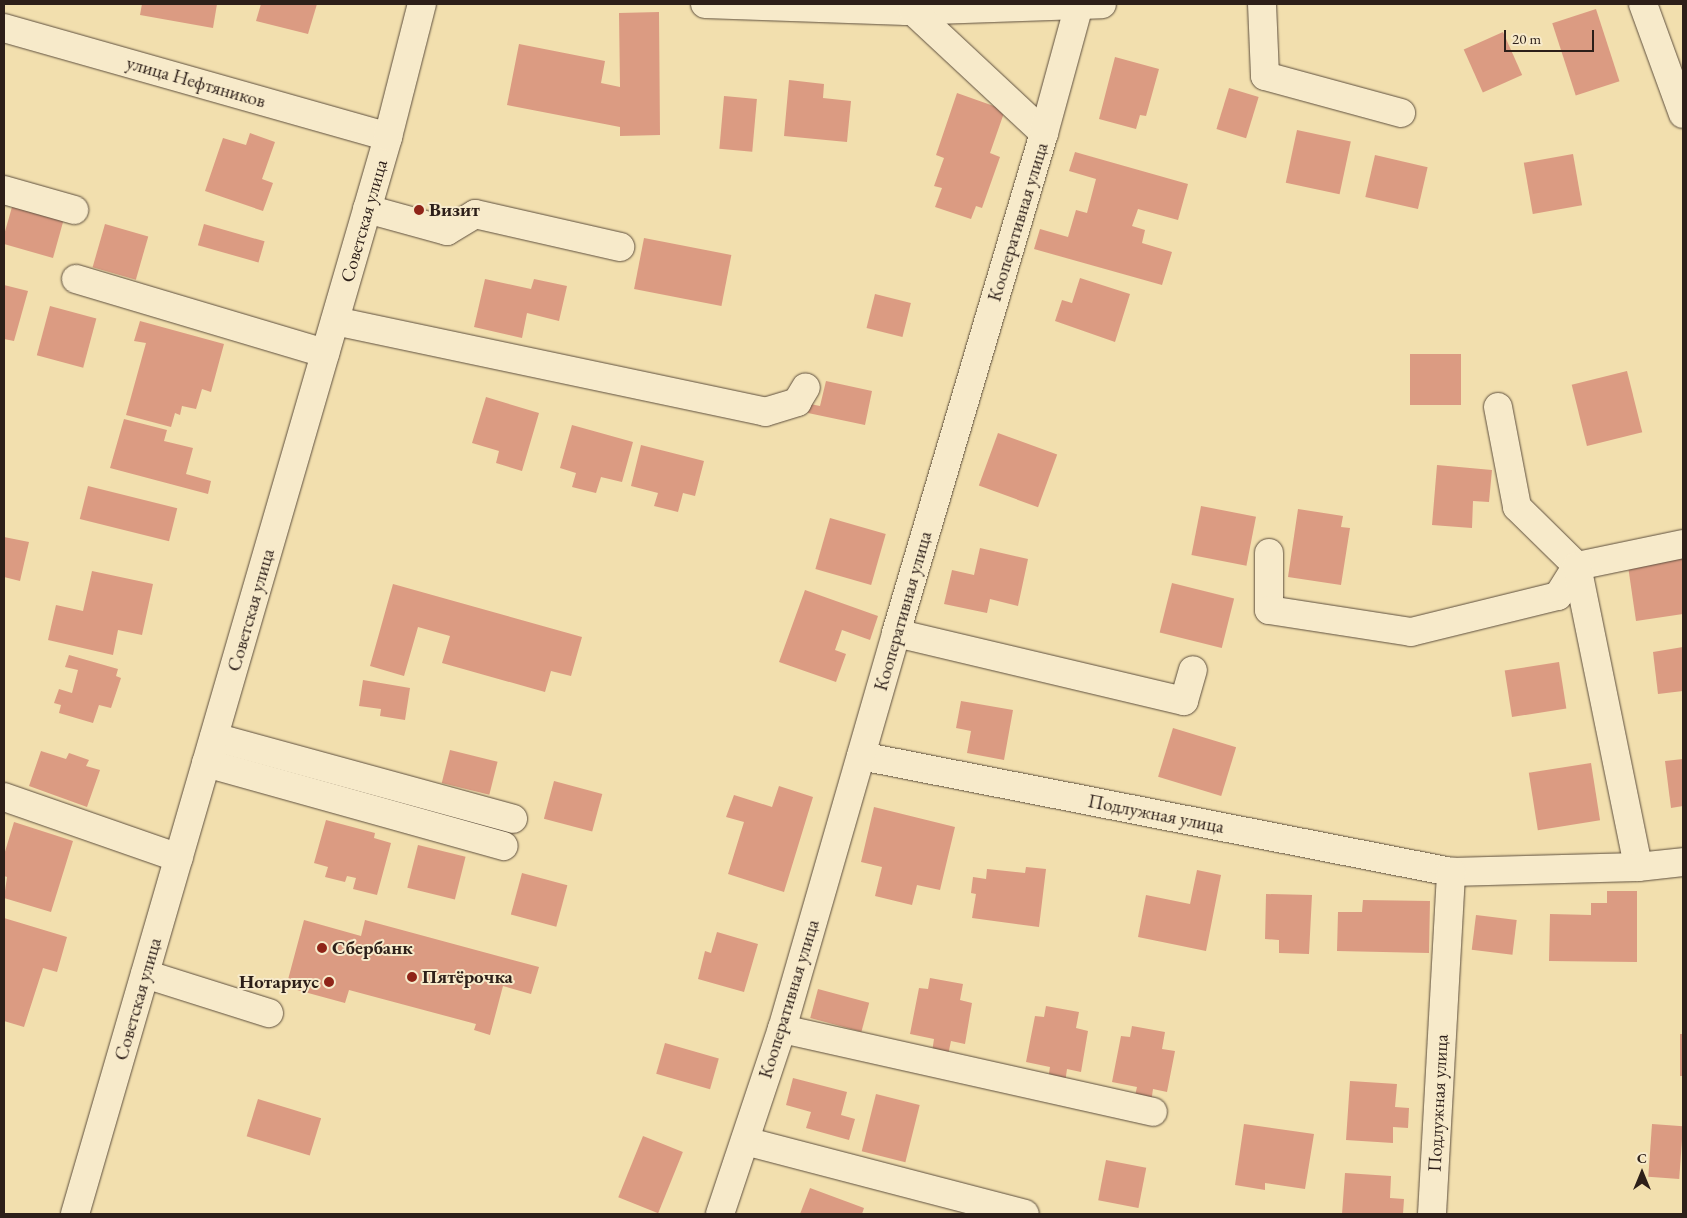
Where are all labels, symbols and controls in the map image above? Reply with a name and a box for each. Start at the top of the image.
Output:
scale bar [1507,20,1597,52]
text: 20 m [1512,29,1541,48]
street label: улица Нефтяников [124,51,268,113]
street label: Кооперативная улица [983,140,1053,304]
street label: Советская улица [336,157,392,285]
place label: Визит [429,199,480,221]
marker: Визит [413,204,425,216]
street label: Кооперативная улица [869,529,937,693]
street label: Советская улица [223,546,279,674]
street label: Подлужная улица [1086,790,1226,838]
street label: Кооперативная улица [754,917,824,1081]
street label: Советская улица [110,935,166,1063]
place label: Сбербанк [332,937,413,959]
marker: Сбербанк [316,942,328,954]
place label: Пятёрочка [422,966,513,988]
place label: Нотариус [239,971,319,993]
marker: Пятёрочка [406,971,418,983]
marker: Нотариус [323,976,335,988]
street label: Подлужная улица [1423,1033,1453,1173]
north arrow [1617,1148,1667,1198]
text: С [1637,1149,1647,1167]

